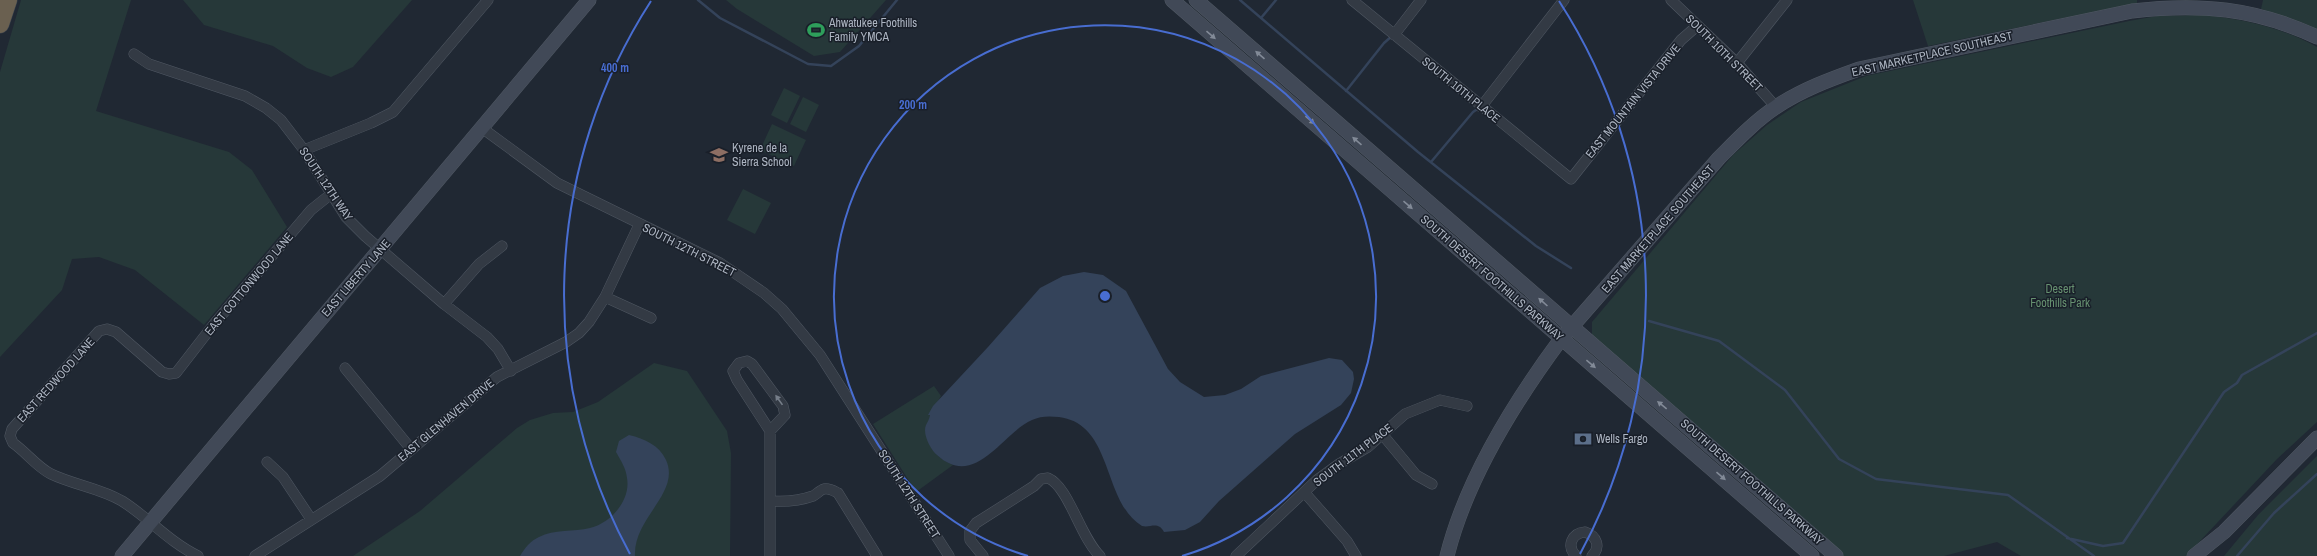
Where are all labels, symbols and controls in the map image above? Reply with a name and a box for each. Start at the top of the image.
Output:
street label: SOUTH 10TH STREET [1682,11,1766,95]
place label: Ahwatukee Foothills Family YMCA [828,15,917,45]
sports icon: Ahwatukee Foothills Family YMCA [806,20,826,40]
street label: EAST MARKETPLACE SOUTHEAST [1850,28,2014,80]
one-way arrow [1206,30,1217,39]
street label: EAST MOUNTAIN VISTA DRIVE [1582,40,1684,162]
one-way arrow [1254,51,1265,60]
street label: SOUTH 10TH PLACE [1419,53,1503,127]
text: 400 m [601,60,629,76]
text: 200 m [899,97,927,113]
one-way arrow [1305,115,1315,124]
one-way arrow [1352,136,1363,145]
place label: Kyrene de la Sierra School [732,140,792,170]
street label: SOUTH 12TH WAY [296,144,357,224]
school or university icon: Kyrene de la Sierra School [709,145,729,165]
street label: EAST MARKETPLACE SOUTHEAST [1598,162,1718,296]
one-way arrow [1403,200,1414,209]
street label: SOUTH DESERT FOOTHILLS PARKWAY [1417,211,1567,345]
street label: SOUTH 12TH STREET [640,220,738,280]
street label: EAST COTTONWOOD LANE [201,229,297,339]
street label: EAST LIBERTY LANE [318,236,394,320]
park label: Desert Foothills Park [2030,281,2090,311]
centre of rings [1098,289,1112,303]
one-way arrow [1538,297,1548,306]
street label: EAST REDWOOD LANE [14,334,98,426]
one-way arrow [1586,360,1597,369]
street label: EAST GLENHAVEN DRIVE [394,375,498,465]
one-way arrow [775,394,783,405]
one-way arrow [1656,400,1667,409]
street label: SOUTH DESERT FOOTHILLS PARKWAY [1677,415,1827,549]
street label: SOUTH 11TH PLACE [1310,420,1396,490]
bank icon: Wells Fargo [1573,429,1593,449]
place label: Wells Fargo [1596,431,1648,447]
street label: SOUTH 12TH STREET [874,447,944,541]
one-way arrow [1716,471,1726,481]

